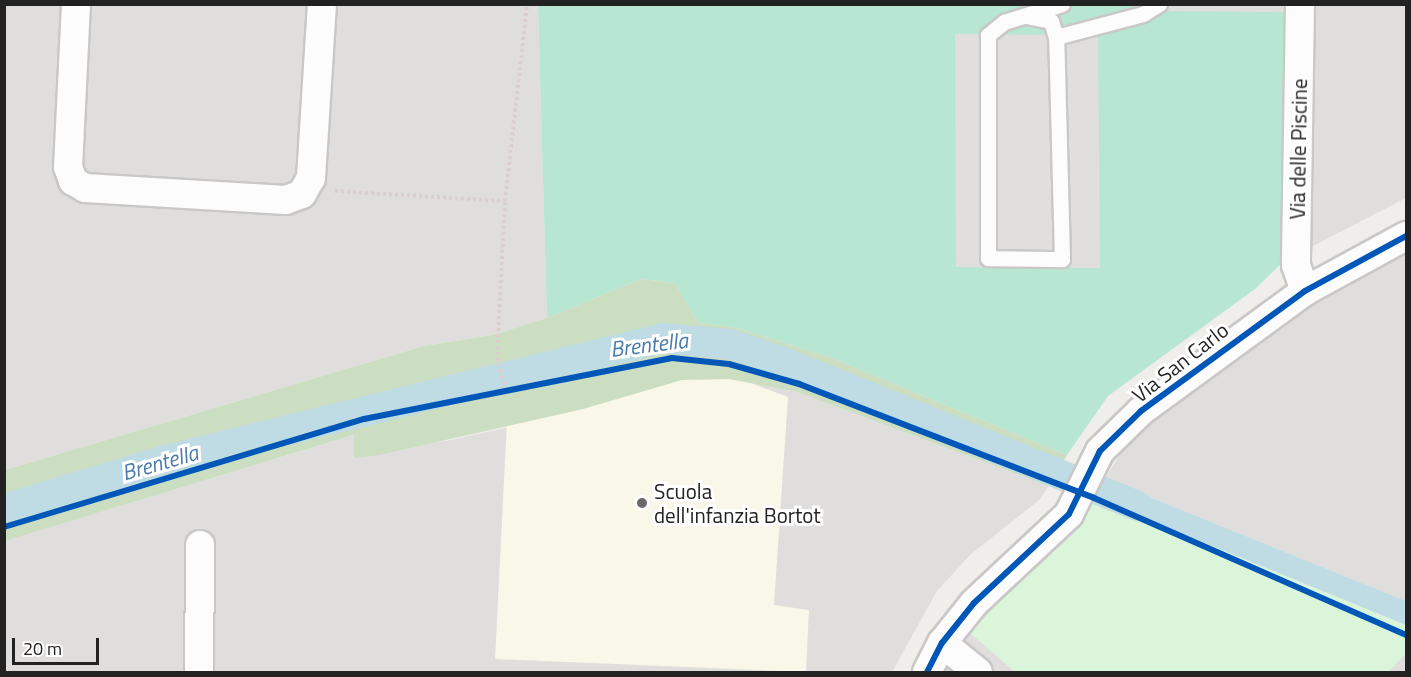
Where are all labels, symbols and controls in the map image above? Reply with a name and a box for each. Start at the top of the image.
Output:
street label: Via delle Piscine [1284,78,1312,220]
street label: Via San Carlo [1127,317,1233,407]
water label: Brentella [609,327,689,363]
water label: Brentella [119,440,201,486]
place label: Scuola dell'infanzia Bortot [654,478,821,528]
marker: Scuola dell'infanzia Bortot [635,496,649,510]
scale bar [15,626,102,664]
text: 20 m [23,635,62,662]

